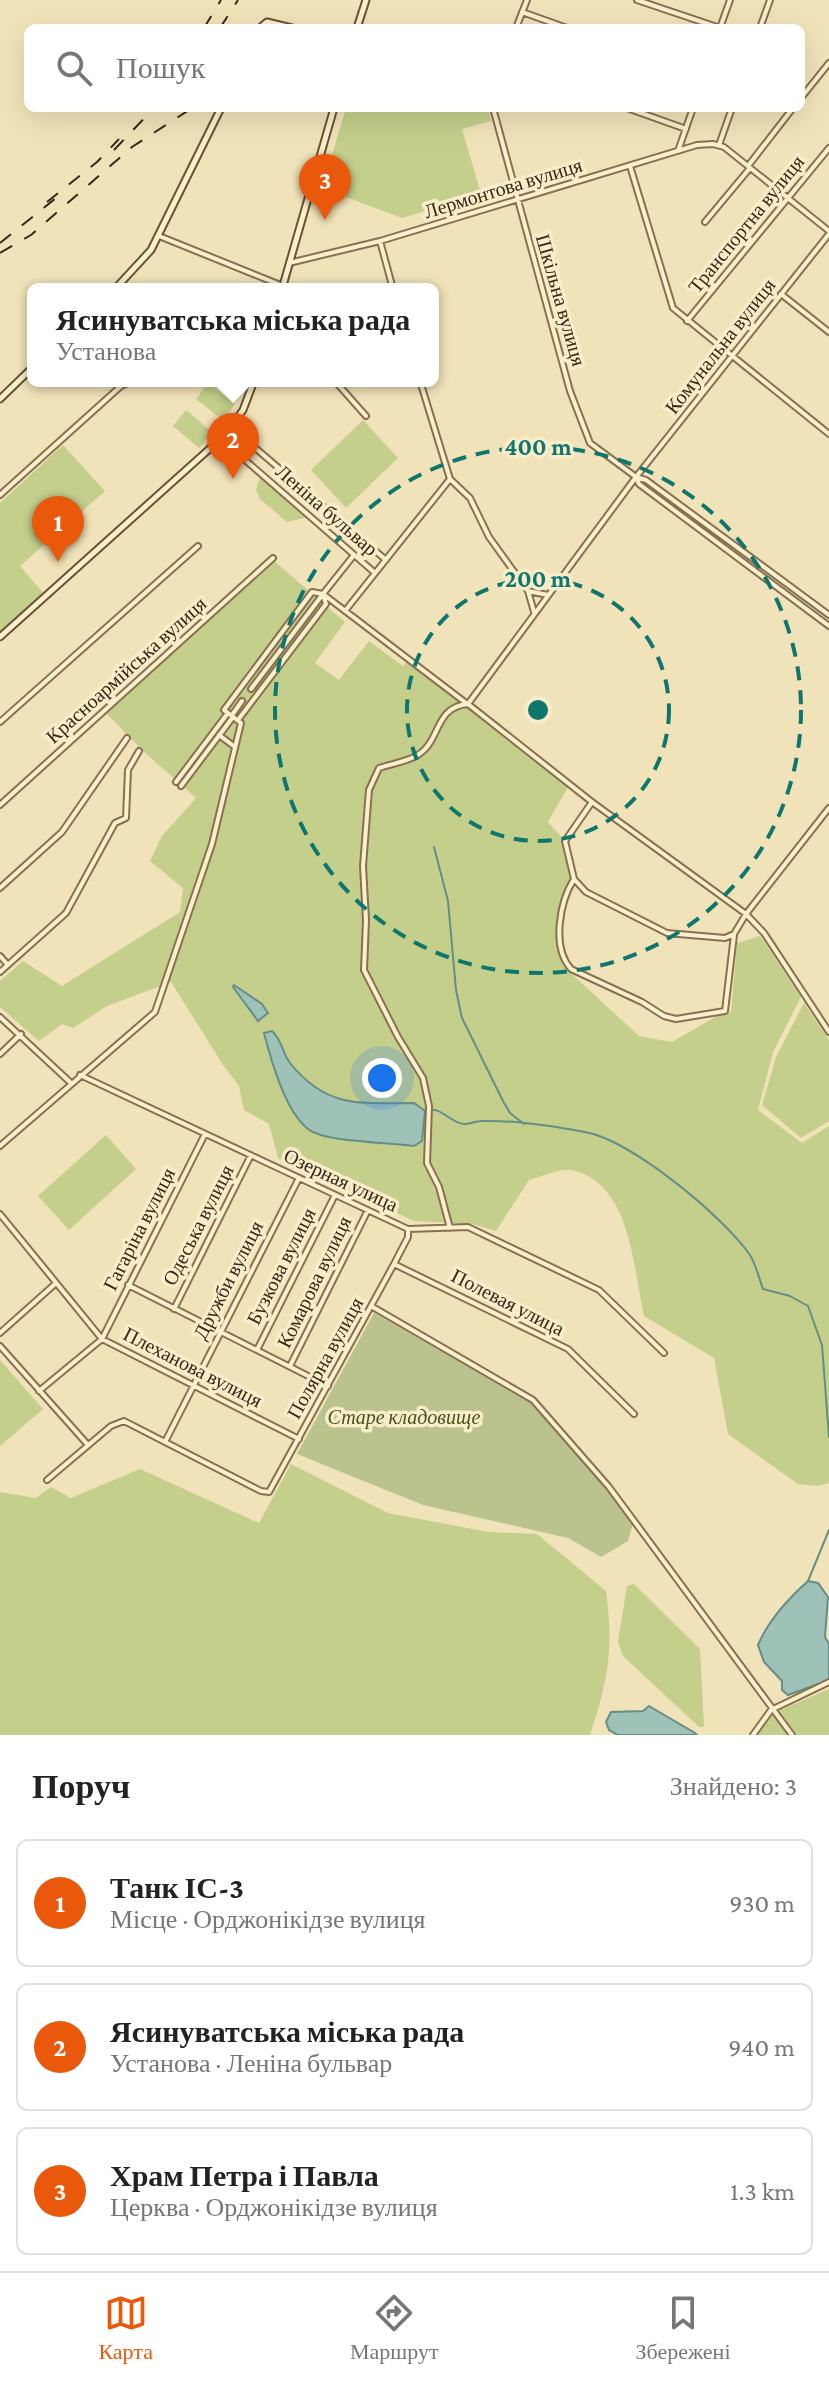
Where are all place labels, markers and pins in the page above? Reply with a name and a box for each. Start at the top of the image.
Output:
pin: 3 [299,154,351,220]
pin: 2 [207,413,259,479]
pin: 1 [32,496,84,562]
centre of rings [524,696,552,724]

